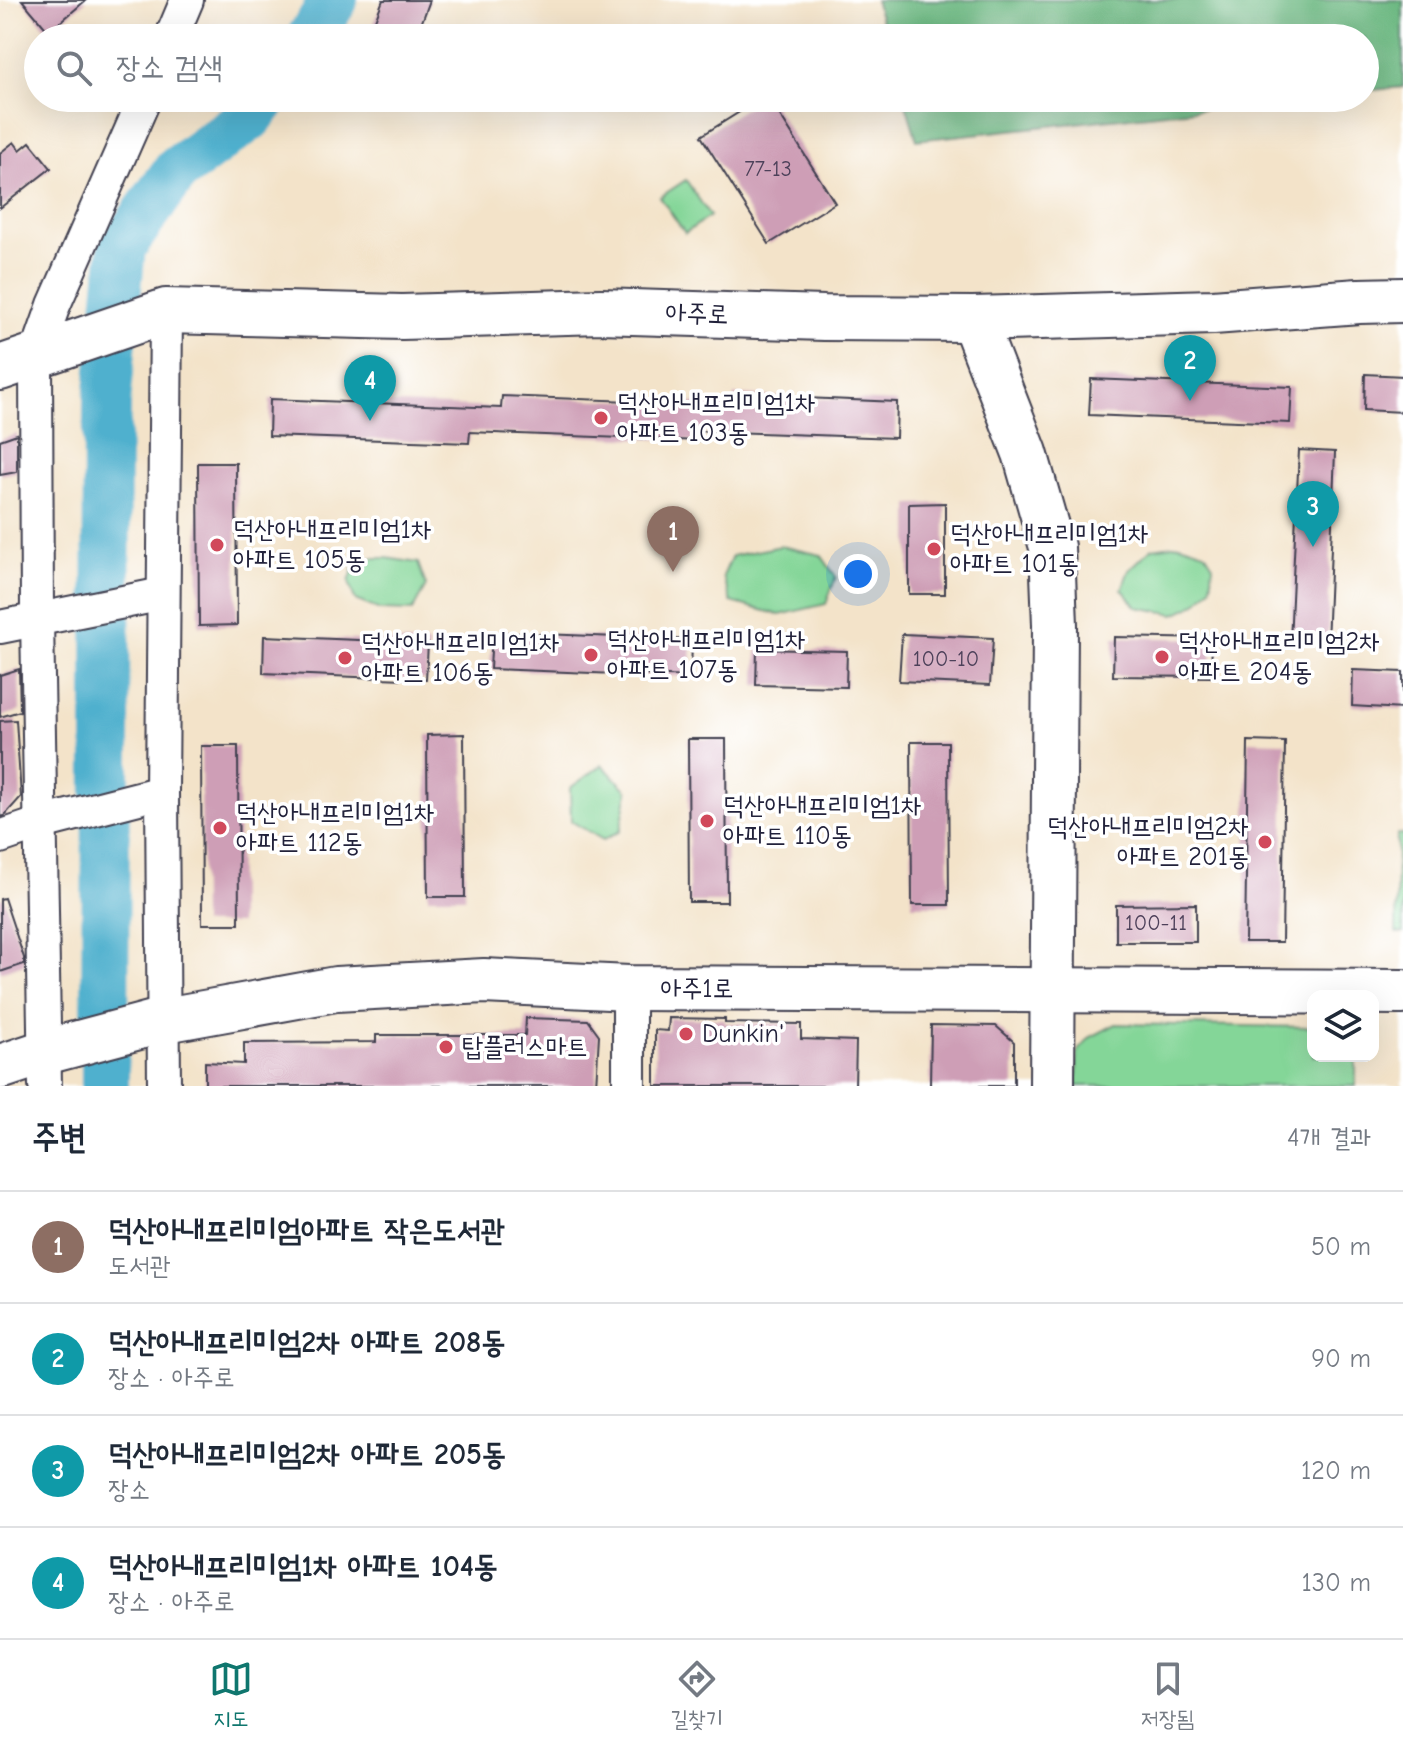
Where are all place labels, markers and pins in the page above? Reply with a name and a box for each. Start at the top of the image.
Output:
pin: 2 [1164,335,1216,401]
pin: 4 [344,355,396,421]
place label: 덕산아내프리미엄1차 아파트 103동 [617,388,816,448]
marker: 덕산아내프리미엄1차 아파트 103동 [592,409,610,427]
pin: 3 [1287,481,1339,547]
pin: 1 [647,506,699,572]
place label: 덕산아내프리미엄1차 아파트 105동 [233,515,432,575]
place label: 덕산아내프리미엄1차 아파트 101동 [950,519,1149,579]
marker: 덕산아내프리미엄1차 아파트 105동 [208,536,226,554]
marker: 덕산아내프리미엄1차 아파트 101동 [925,540,943,558]
place label: 덕산아내프리미엄1차 아파트 107동 [607,625,806,685]
place label: 덕산아내프리미엄2차 아파트 204동 [1178,627,1380,687]
place label: 덕산아내프리미엄1차 아파트 106동 [361,628,560,688]
marker: 덕산아내프리미엄1차 아파트 107동 [582,646,600,664]
marker: 덕산아내프리미엄2차 아파트 204동 [1153,648,1171,666]
marker: 덕산아내프리미엄1차 아파트 106동 [336,649,354,667]
place label: 덕산아내프리미엄1차 아파트 110동 [723,791,922,851]
place label: 덕산아내프리미엄1차 아파트 112동 [236,798,435,858]
marker: 덕산아내프리미엄1차 아파트 110동 [698,812,716,830]
place label: 덕산아내프리미엄2차 아파트 201동 [1047,812,1249,872]
marker: 덕산아내프리미엄1차 아파트 112동 [211,819,229,837]
marker: 덕산아내프리미엄2차 아파트 201동 [1256,833,1274,851]
place label: Dunkin' [702,1019,784,1049]
marker: Dunkin' [677,1025,695,1043]
place label: 탑플러스마트 [462,1032,588,1062]
marker: 탑플러스마트 [437,1038,455,1056]

